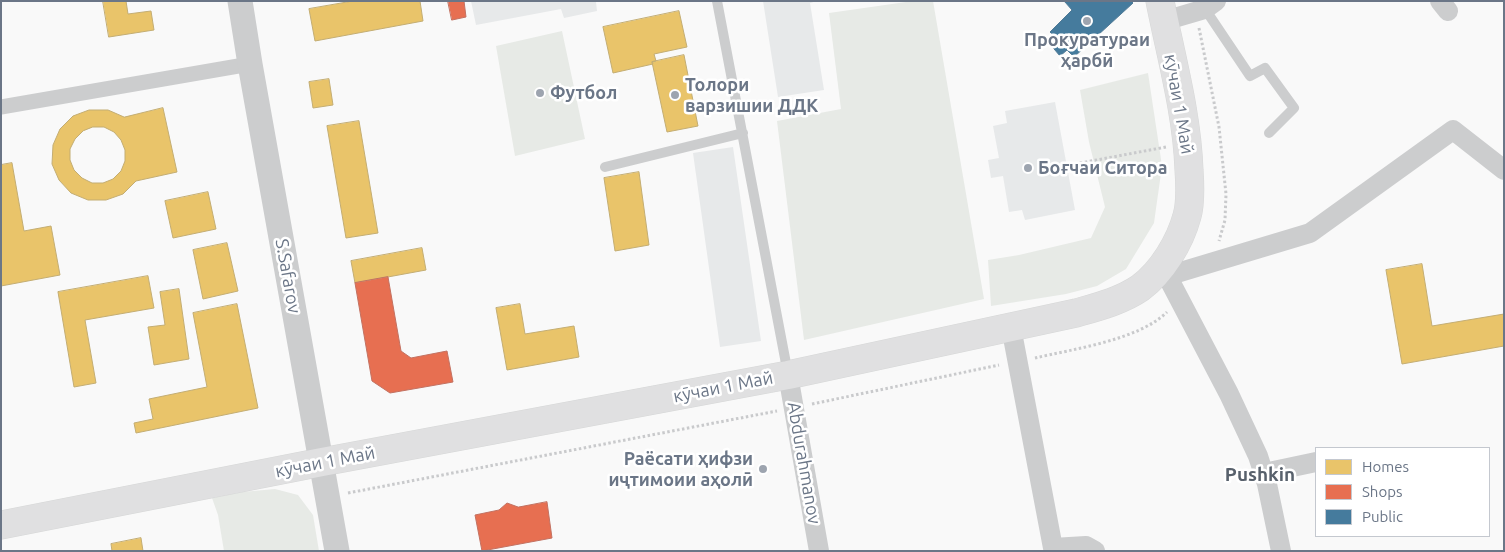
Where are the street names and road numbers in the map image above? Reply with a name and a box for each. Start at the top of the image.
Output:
street label: кӯчаи 1 Май [1160,52,1198,156]
street label: S.Safarov [271,237,305,315]
street label: кӯчаи 1 Май [671,367,775,407]
street label: Abdurahmanov [783,400,825,526]
street label: кӯчаи 1 Май [273,442,377,482]

